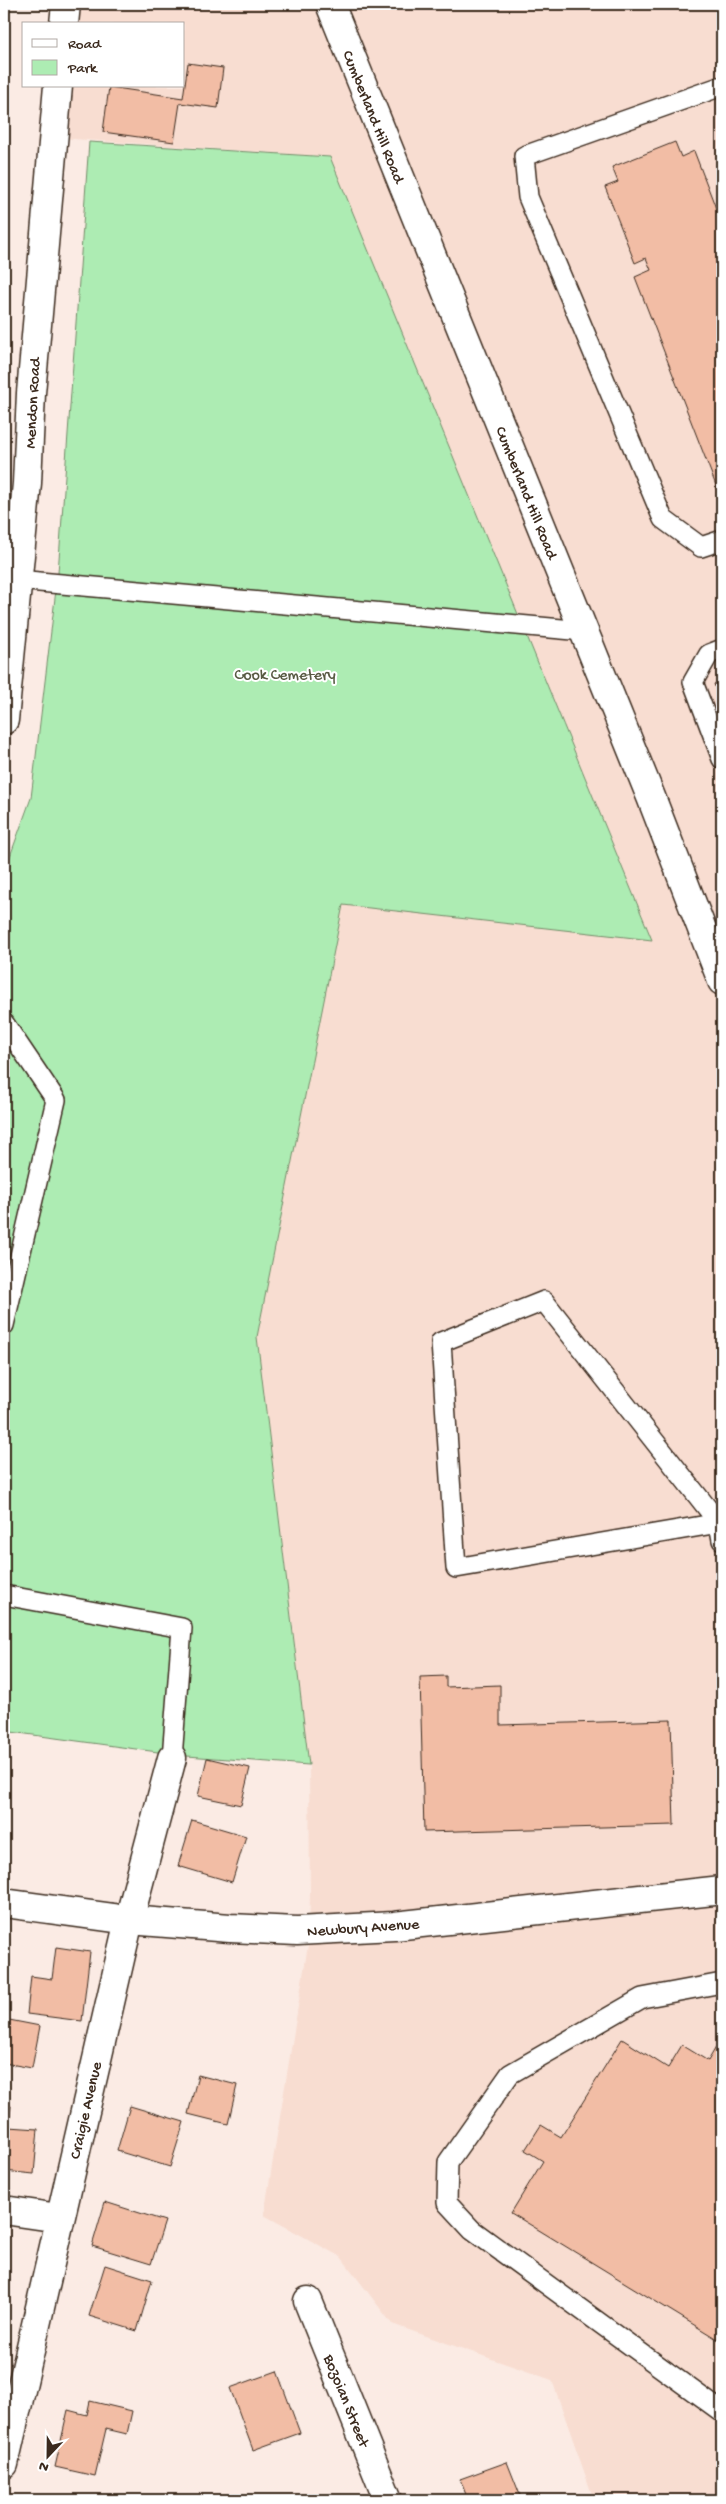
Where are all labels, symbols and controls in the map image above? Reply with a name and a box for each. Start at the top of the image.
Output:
legend [22,22,185,88]
text: Road [68,36,102,54]
street label: Cumberland Hill Road [336,48,408,188]
text: Park [67,60,98,78]
street label: Mendon Road [23,356,46,449]
street label: Cumberland Hill Road [489,424,561,564]
park label: Cook Cemetery [234,667,336,686]
street label: Newbury Avenue [306,1916,421,1943]
street label: Craigie Avenue [67,2059,108,2161]
street label: Bozoian Street [317,2351,373,2452]
north arrow [22,2432,72,2482]
text: N [37,2456,51,2475]

